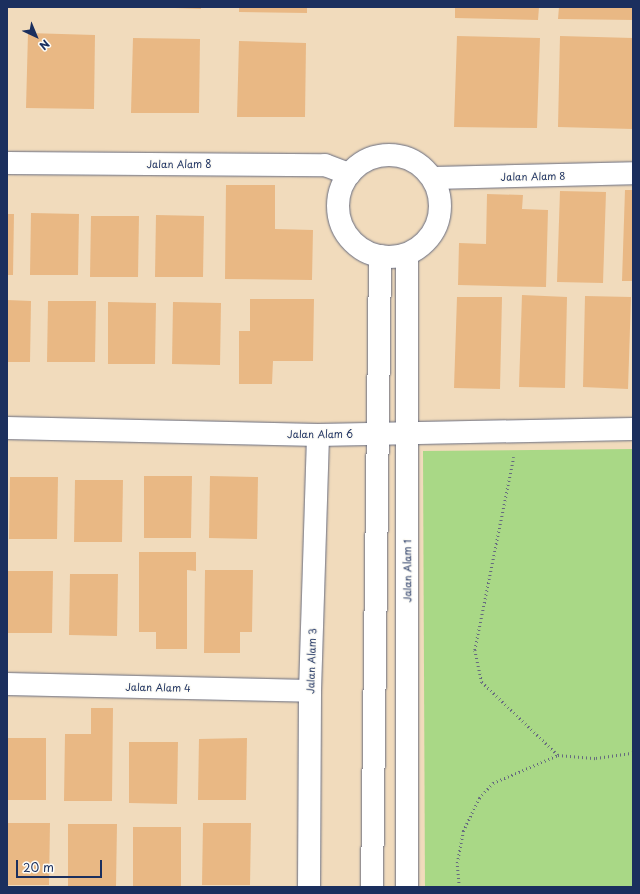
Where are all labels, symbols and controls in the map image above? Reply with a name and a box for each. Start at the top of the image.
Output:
north arrow [16,16,56,56]
text: N [36,36,54,54]
street label: Jalan Alam 8 [146,158,212,170]
street label: Jalan Alam 8 [500,169,566,183]
street label: Jalan Alam 6 [287,428,353,440]
street label: Jalan Alam 1 [401,539,413,603]
street label: Jalan Alam 3 [304,628,318,694]
street label: Jalan Alam 4 [125,680,191,694]
scale bar [18,852,104,878]
text: 20 m [23,858,54,876]

